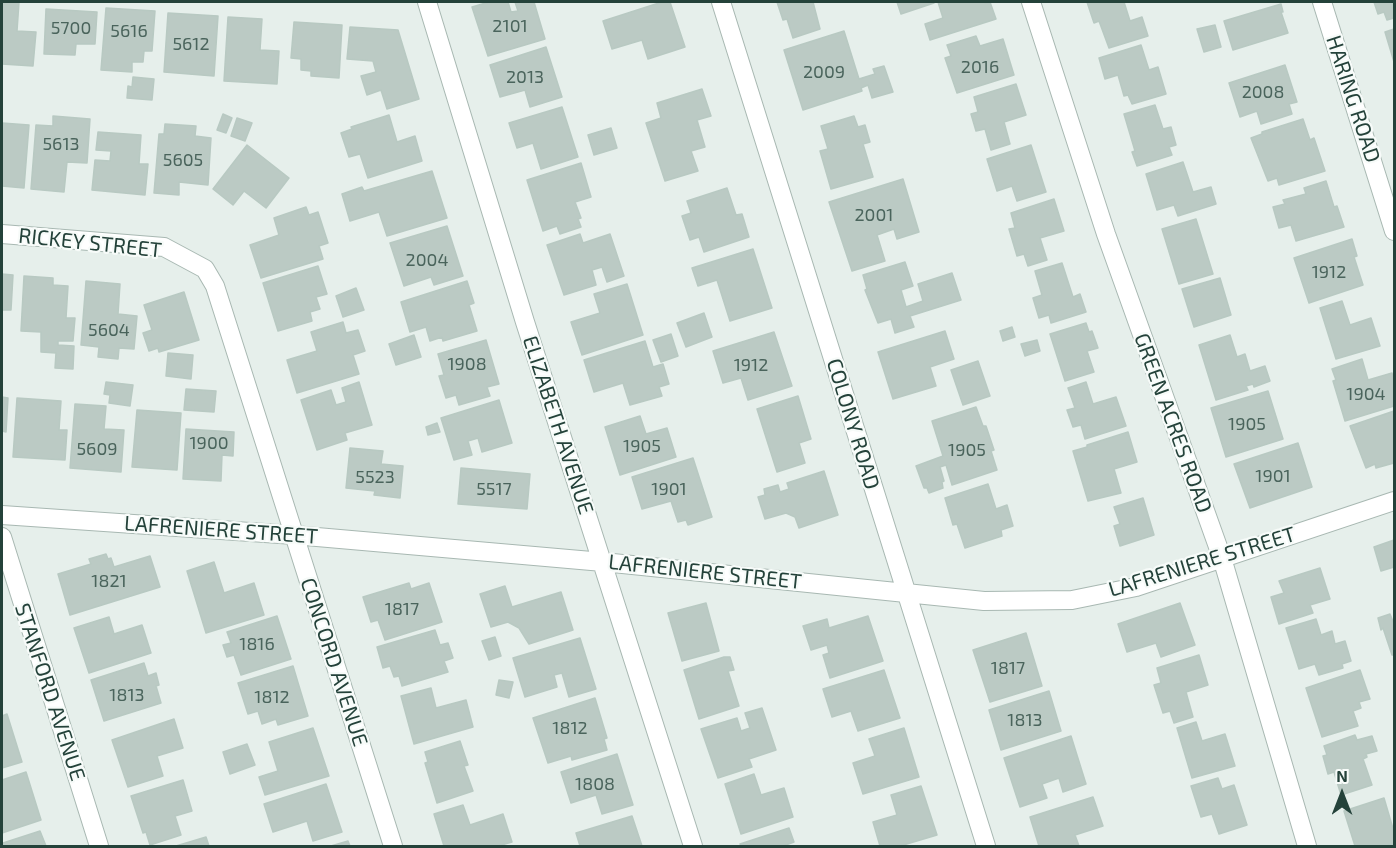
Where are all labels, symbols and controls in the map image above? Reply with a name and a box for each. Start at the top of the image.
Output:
house number: 2101 [492,15,528,37]
house number: 5700 [51,17,91,39]
house number: 5616 [110,20,148,42]
street label: HARING ROAD [1321,32,1385,166]
house number: 5612 [172,33,210,55]
house number: 2016 [961,56,999,78]
house number: 2009 [803,61,845,83]
house number: 2013 [506,66,544,88]
house number: 2008 [1242,81,1284,103]
house number: 5613 [42,133,80,155]
house number: 5605 [163,149,203,171]
house number: 2001 [855,204,893,226]
street label: RICKEY STREET [17,223,163,263]
house number: 2004 [406,249,448,271]
house number: 1912 [1312,261,1346,283]
house number: 5604 [88,319,130,341]
street label: GREEN ACRES ROAD [1129,330,1217,516]
street label: ELIZABETH AVENUE [517,333,599,517]
house number: 1908 [447,353,487,375]
house number: 1912 [734,354,768,376]
street label: COLONY ROAD [821,355,885,493]
house number: 1904 [1346,383,1386,405]
house number: 1905 [1228,413,1266,435]
house number: 1900 [189,432,229,454]
house number: 1905 [623,435,661,457]
house number: 5609 [76,438,118,460]
house number: 1905 [948,439,986,461]
house number: 1901 [1255,465,1291,487]
house number: 5523 [355,466,395,488]
house number: 5517 [476,478,512,500]
house number: 1901 [651,478,687,500]
street label: LAFRENIERE STREET [123,511,319,549]
street label: LAFRENIERE STREET [1106,522,1298,602]
street label: LAFRENIERE STREET [607,549,803,595]
house number: 1821 [91,570,127,592]
street label: CONCORD AVENUE [295,575,373,749]
house number: 1817 [385,598,419,620]
street label: STANFORD AVENUE [9,600,91,784]
house number: 1816 [239,633,275,655]
house number: 1817 [991,657,1025,679]
house number: 1813 [109,684,145,706]
house number: 1812 [254,686,290,708]
house number: 1813 [1007,709,1043,731]
house number: 1812 [552,717,588,739]
north arrow [1312,764,1372,824]
text: N [1336,766,1348,785]
house number: 1808 [575,773,615,795]

